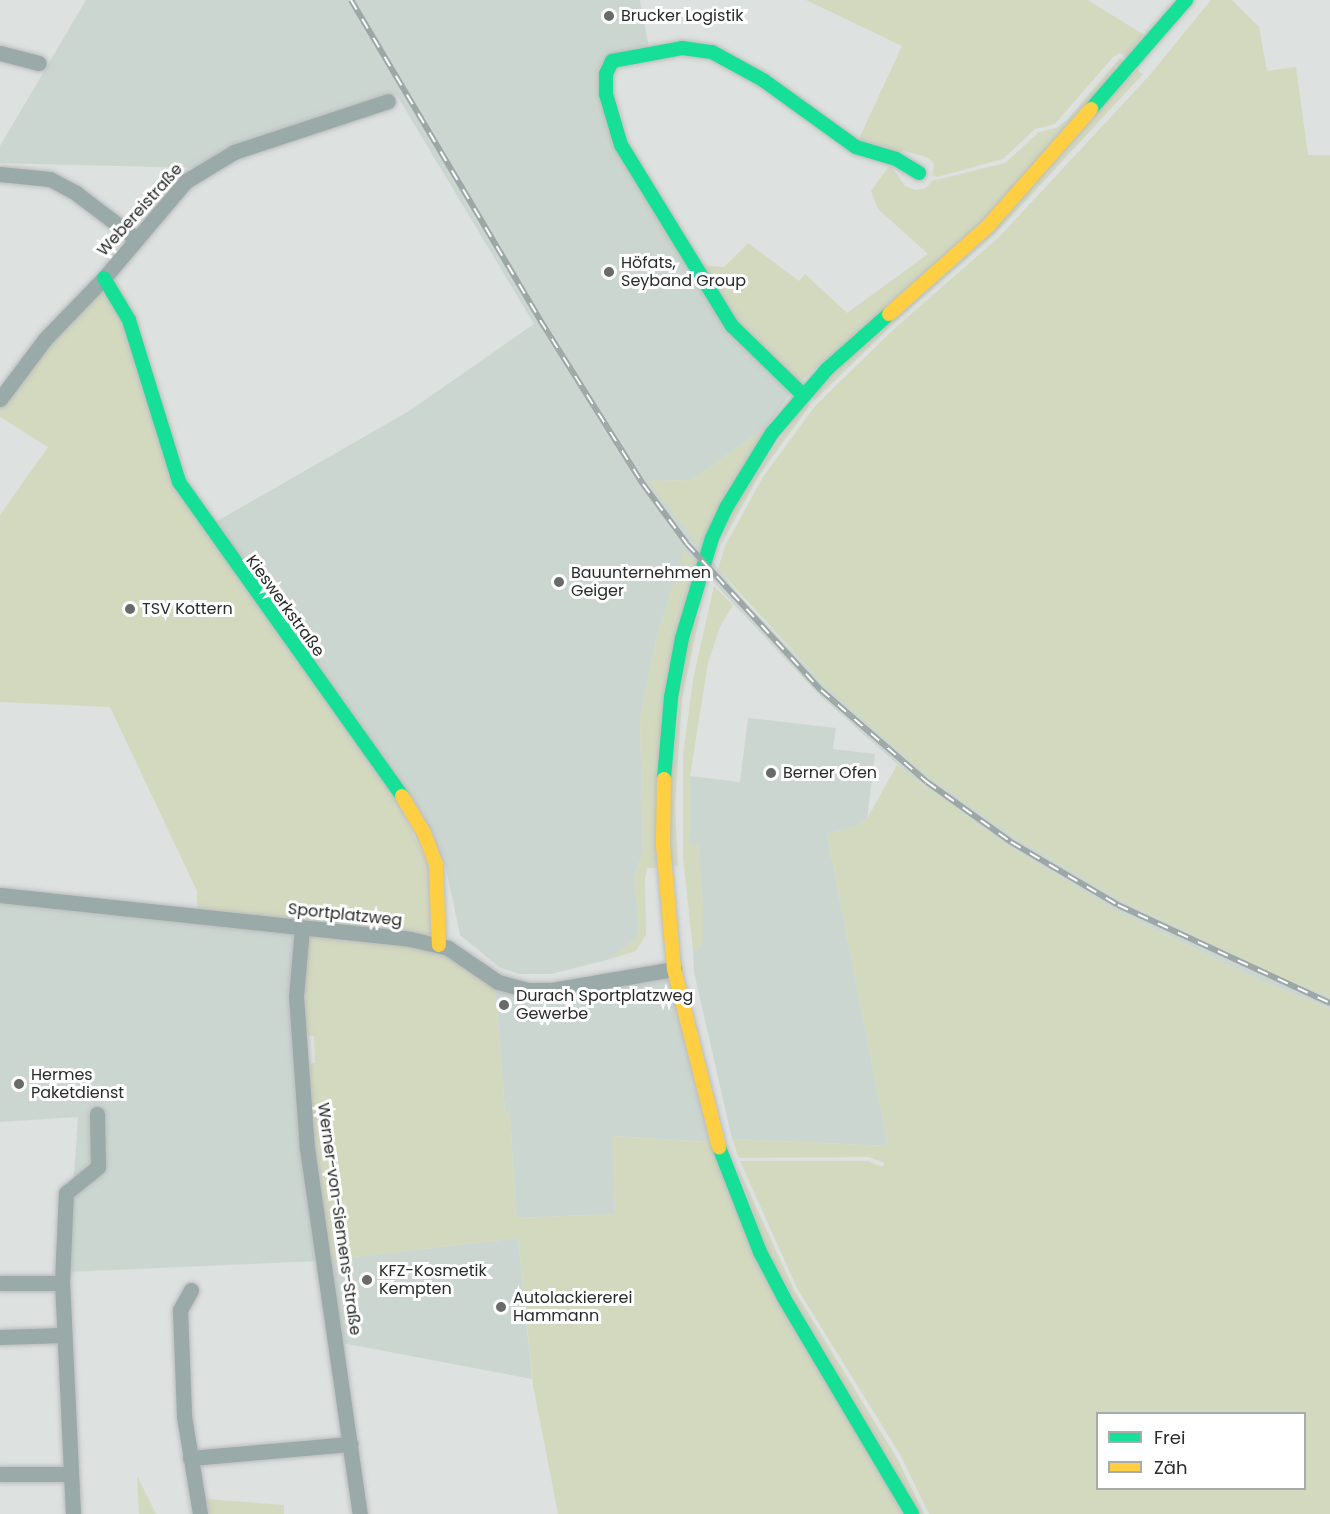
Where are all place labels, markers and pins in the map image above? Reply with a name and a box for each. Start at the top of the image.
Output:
place label: Brucker Logistik [621,6,743,26]
marker: Brucker Logistik [602,9,616,23]
place label: Höfats, Seyband Group [621,253,746,291]
marker: Höfats, Seyband Group [602,265,616,279]
place label: Bauunternehmen Geiger [571,563,711,601]
marker: Bauunternehmen Geiger [552,575,566,589]
place label: TSV Kottern [142,599,233,619]
marker: TSV Kottern [123,602,137,616]
place label: Berner Ofen [783,763,877,783]
marker: Berner Ofen [764,766,778,780]
place label: Durach Sportplatzweg Gewerbe [516,986,693,1024]
marker: Durach Sportplatzweg Gewerbe [497,998,511,1012]
place label: Hermes Paketdienst [31,1065,124,1103]
marker: Hermes Paketdienst [12,1077,26,1091]
place label: KFZ-Kosmetik Kempten [379,1261,487,1299]
marker: KFZ-Kosmetik Kempten [360,1273,374,1287]
place label: Autolackiererei Hammann [513,1288,632,1326]
marker: Autolackiererei Hammann [494,1300,508,1314]

